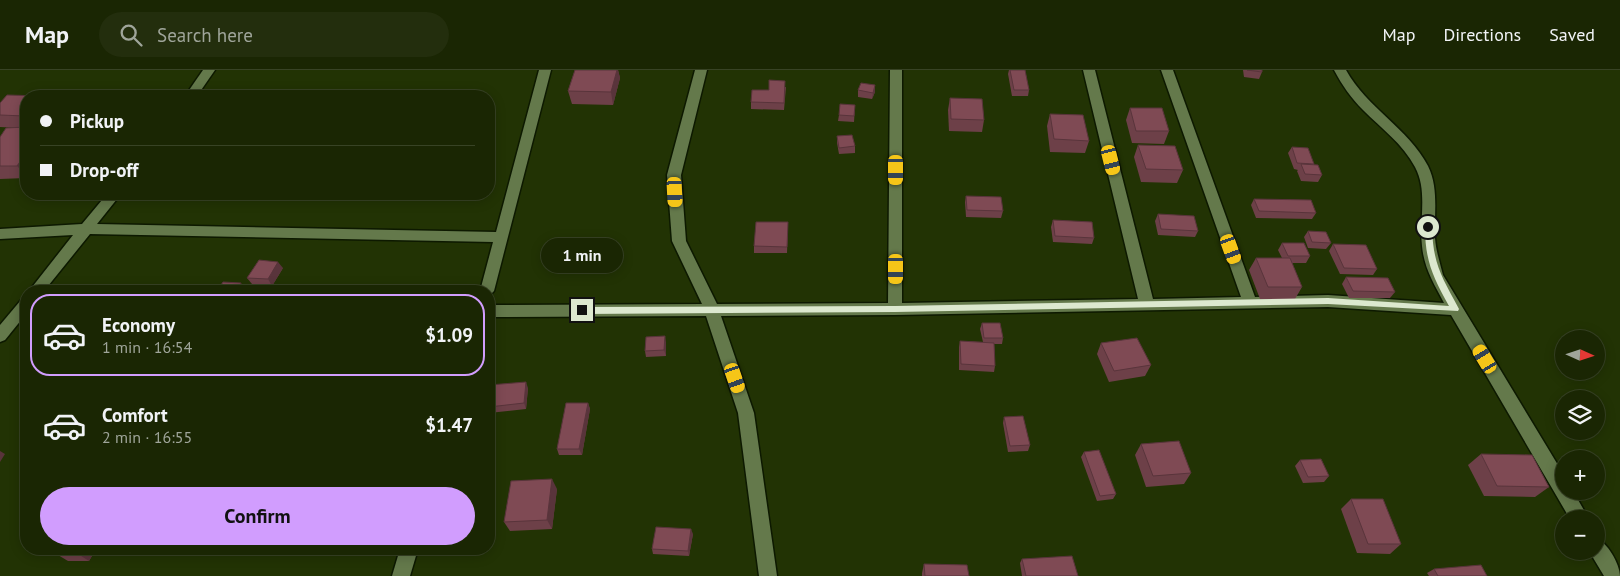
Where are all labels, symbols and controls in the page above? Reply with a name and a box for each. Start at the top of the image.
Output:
search box [99,12,449,57]
text: Map [25,19,69,50]
icon: search [117,21,145,49]
text: Search here [157,23,253,47]
text: Map [1383,23,1415,46]
text: Directions [1443,23,1521,46]
text: Saved [1549,23,1595,46]
text: Pickup [70,109,124,133]
car [1100,144,1121,176]
car [888,155,903,185]
text: Drop-off [70,158,138,182]
car [666,177,683,207]
route start [1417,216,1439,238]
car [1218,232,1243,266]
callout: 1 min [541,238,623,272]
text: 1 min [562,245,602,265]
car [888,254,903,284]
route end [571,299,593,321]
icon: car [42,313,87,358]
text: Economy [102,313,175,337]
text: $1.09 [425,323,473,347]
north arrow [1555,330,1605,380]
map controls [1555,330,1605,560]
text: 1 min · 16:54 [102,337,192,357]
car [1470,342,1499,376]
car [723,361,746,395]
button: layers [1555,390,1605,440]
icon: car [42,403,87,448]
text: Comfort [102,403,168,427]
text: $1.47 [425,413,473,437]
text: 2 min · 16:55 [102,427,192,447]
button: + [1555,450,1605,500]
button: Confirm [40,487,475,545]
button: − [1555,510,1605,560]

